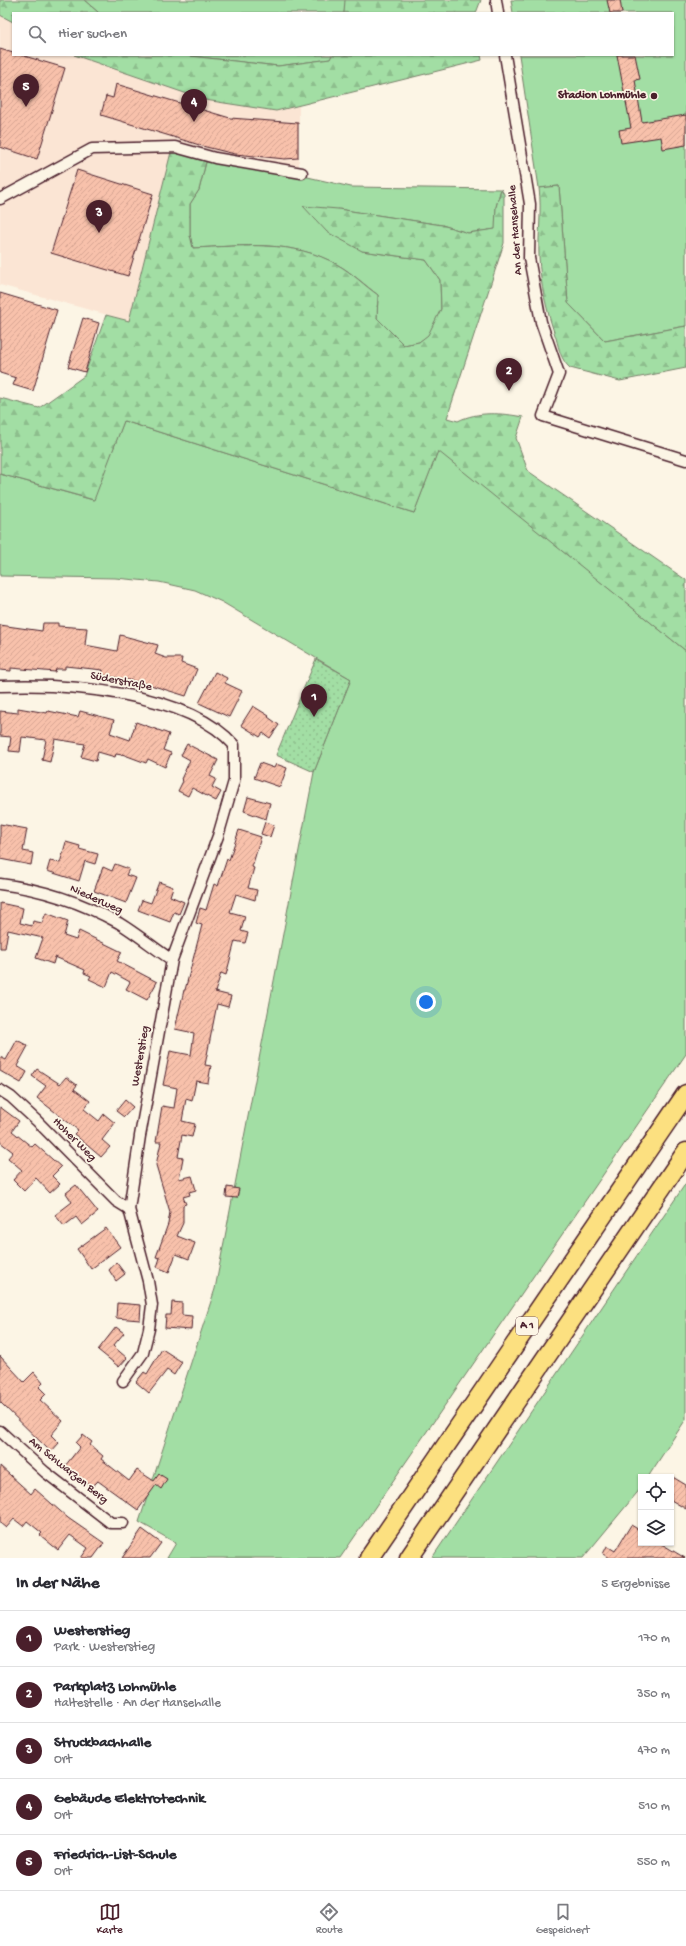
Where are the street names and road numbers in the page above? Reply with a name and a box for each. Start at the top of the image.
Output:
street label: An der Hansehalle [506,184,526,276]
street label: Süderstraße [89,669,154,695]
street label: Niederweg [67,882,125,918]
street label: Westerstieg [129,1025,153,1087]
street label: Hoher Weg [49,1115,99,1165]
road number: A 1 [516,1317,538,1335]
street label: Am Schwarzen Berg [25,1435,111,1507]

